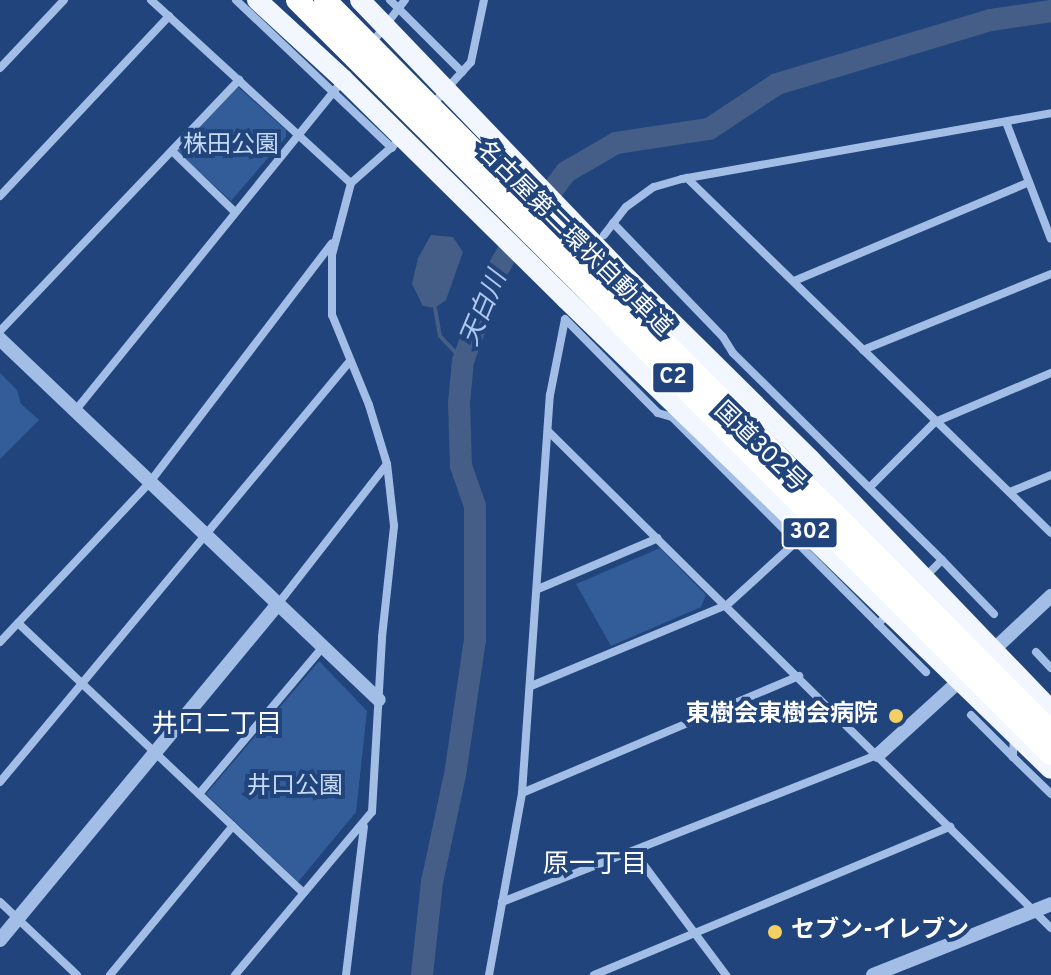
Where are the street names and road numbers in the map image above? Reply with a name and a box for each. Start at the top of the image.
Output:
street label: 名古屋第二環状自動車道 [469,136,677,344]
road number: C2 [651,360,695,396]
street label: 国道302号 [707,397,811,499]
road number: 302 [780,515,840,551]

